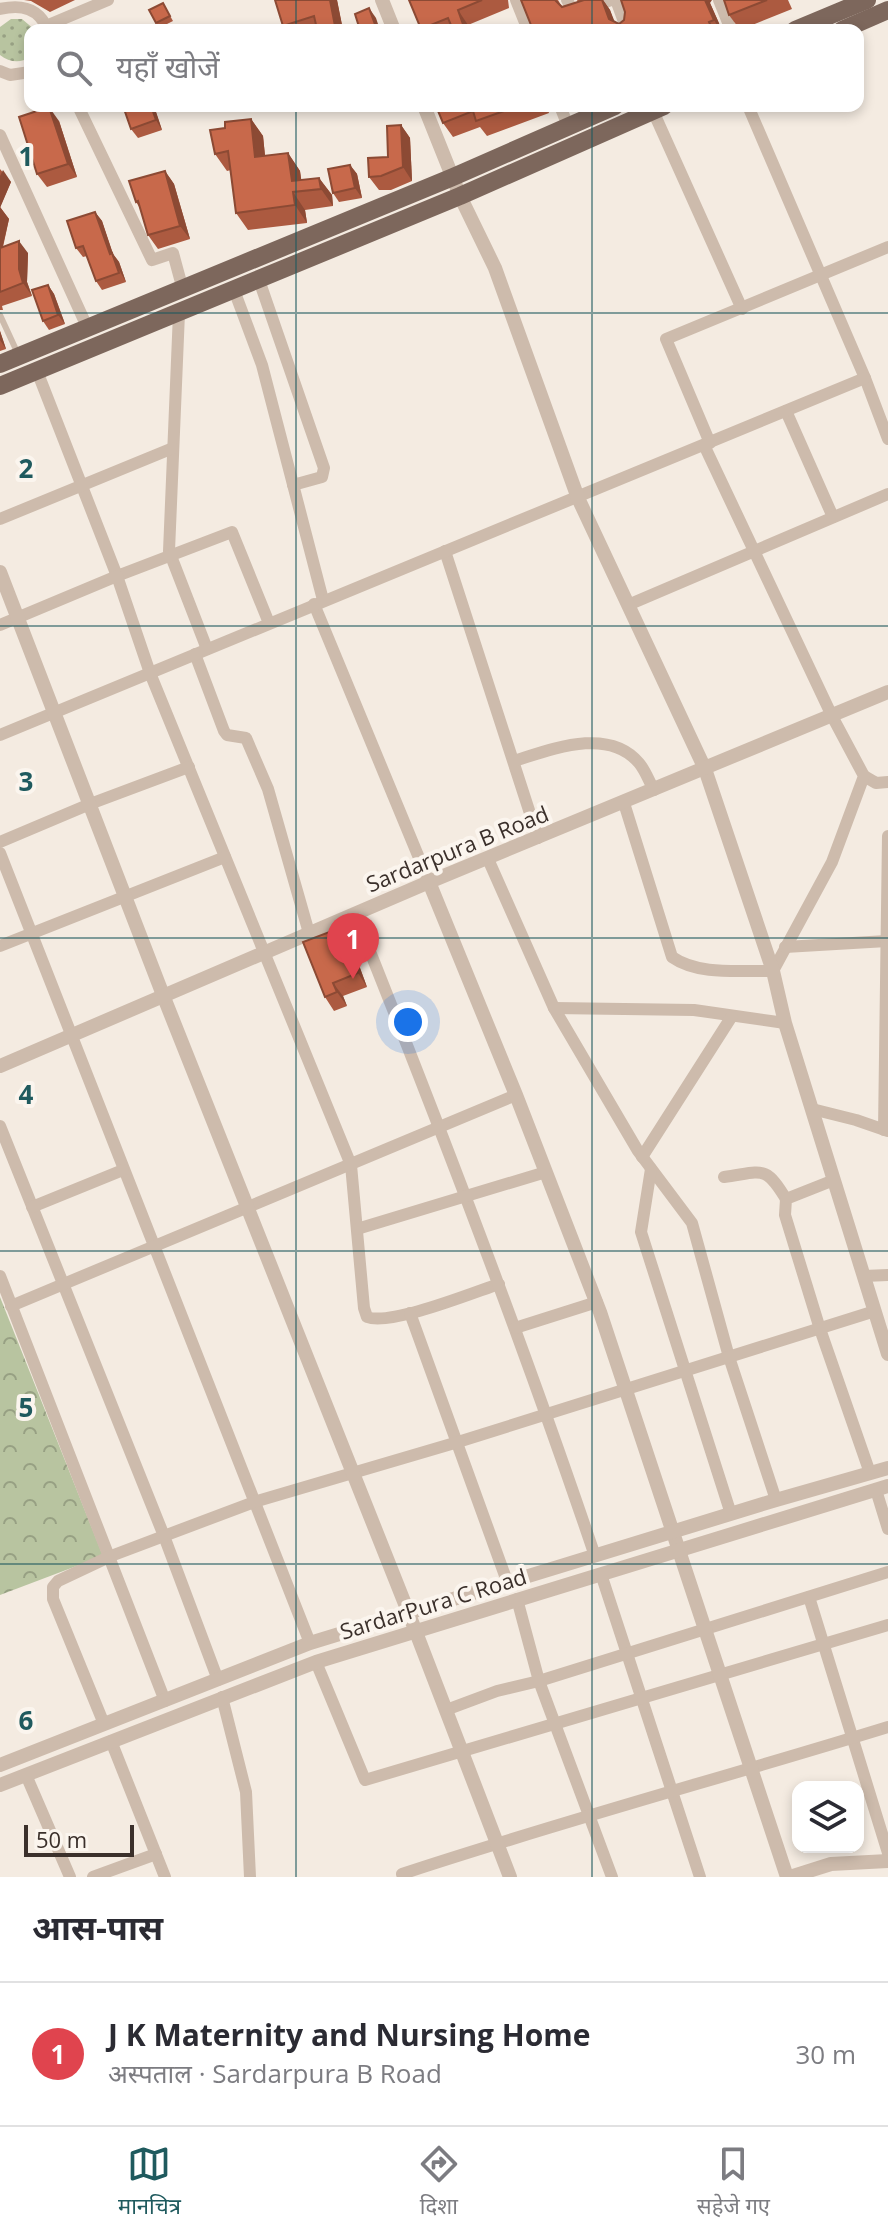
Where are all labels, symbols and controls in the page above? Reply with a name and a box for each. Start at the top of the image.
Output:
search box [24,24,864,112]
icon: search [52,46,96,90]
text: यहाँ खोजें [116,46,219,87]
text: 1 [19,138,33,174]
text: 2 [19,450,34,486]
text: 3 [19,763,33,799]
street label: Sardarpura B Road [361,798,553,898]
pin: 1 [327,913,379,979]
your location [388,1002,428,1042]
text: 4 [19,1076,34,1112]
text: 5 [19,1389,33,1425]
street label: SardarPura C Road [336,1560,530,1646]
text: 6 [19,1702,34,1738]
map controls [792,1781,864,1853]
button: layers [792,1781,864,1853]
scale bar [24,1821,134,1857]
text: 50 m [36,1824,87,1854]
text: आस-पास [32,1904,163,1950]
text: J K Maternity and Nursing Home [108,2014,591,2055]
text: 1 [51,2036,65,2072]
text: 30 m [795,2036,856,2072]
text: अस्पताल · Sardarpura B Road [108,2055,442,2091]
tab: मानचित्र [118,2142,181,2223]
tab: दिशा [417,2142,461,2223]
tab: सहेजे गए [697,2142,770,2223]

